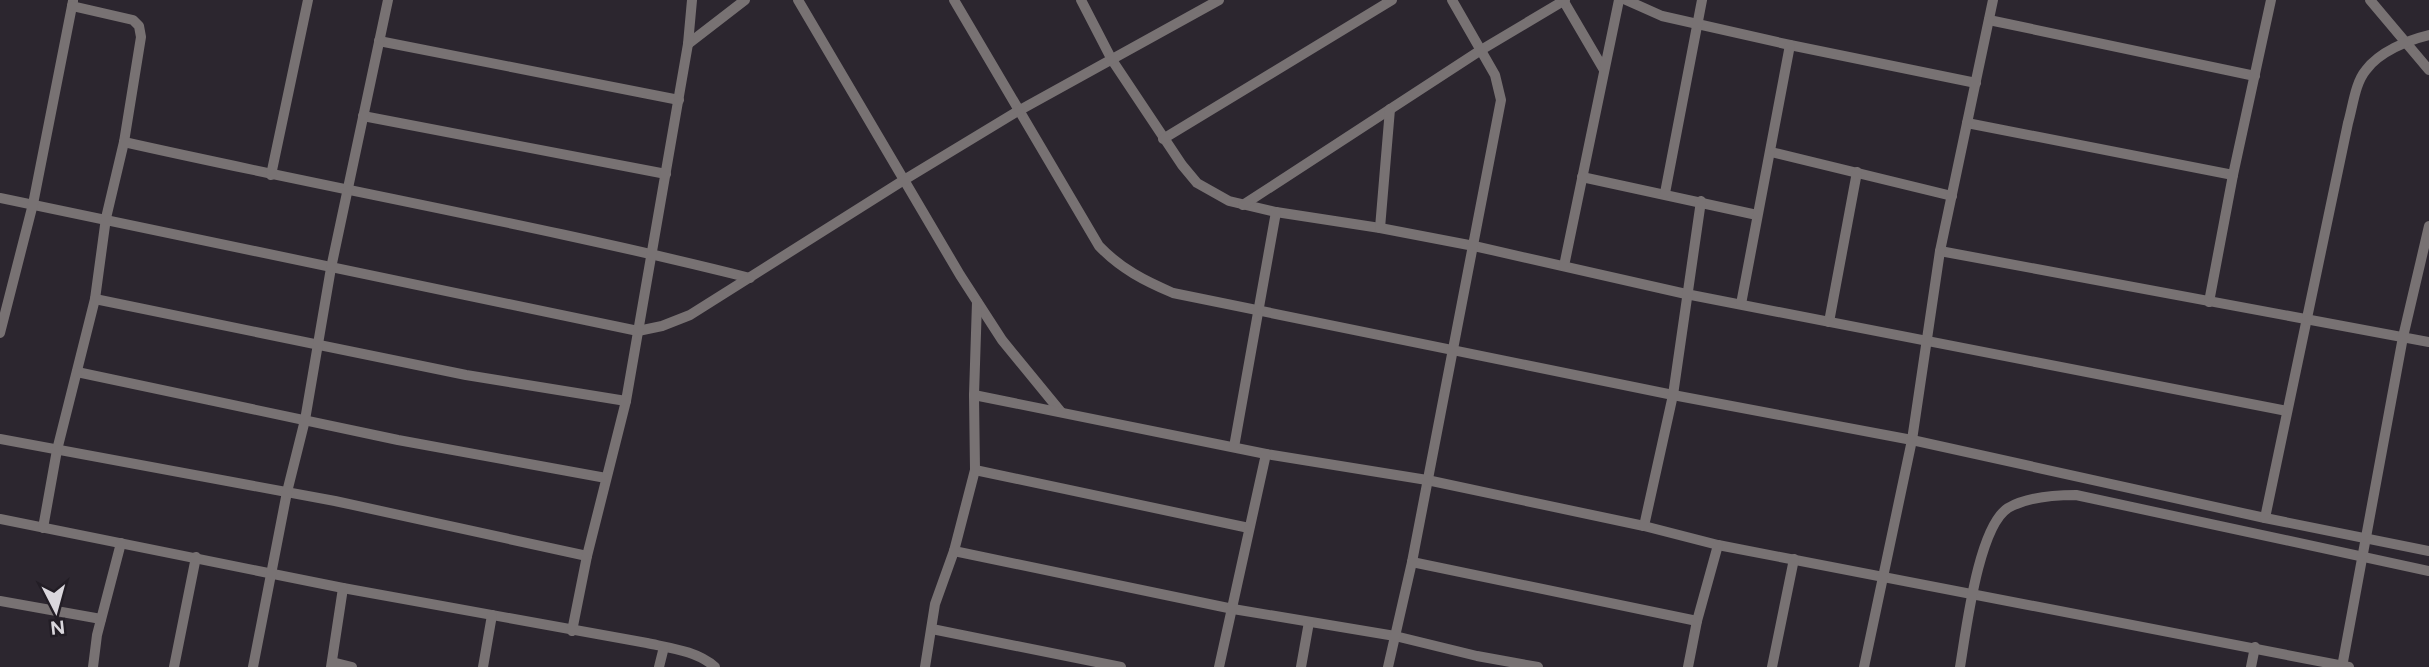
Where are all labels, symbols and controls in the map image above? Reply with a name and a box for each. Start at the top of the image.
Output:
north arrow [21,576,91,646]
text: N [49,615,66,640]

